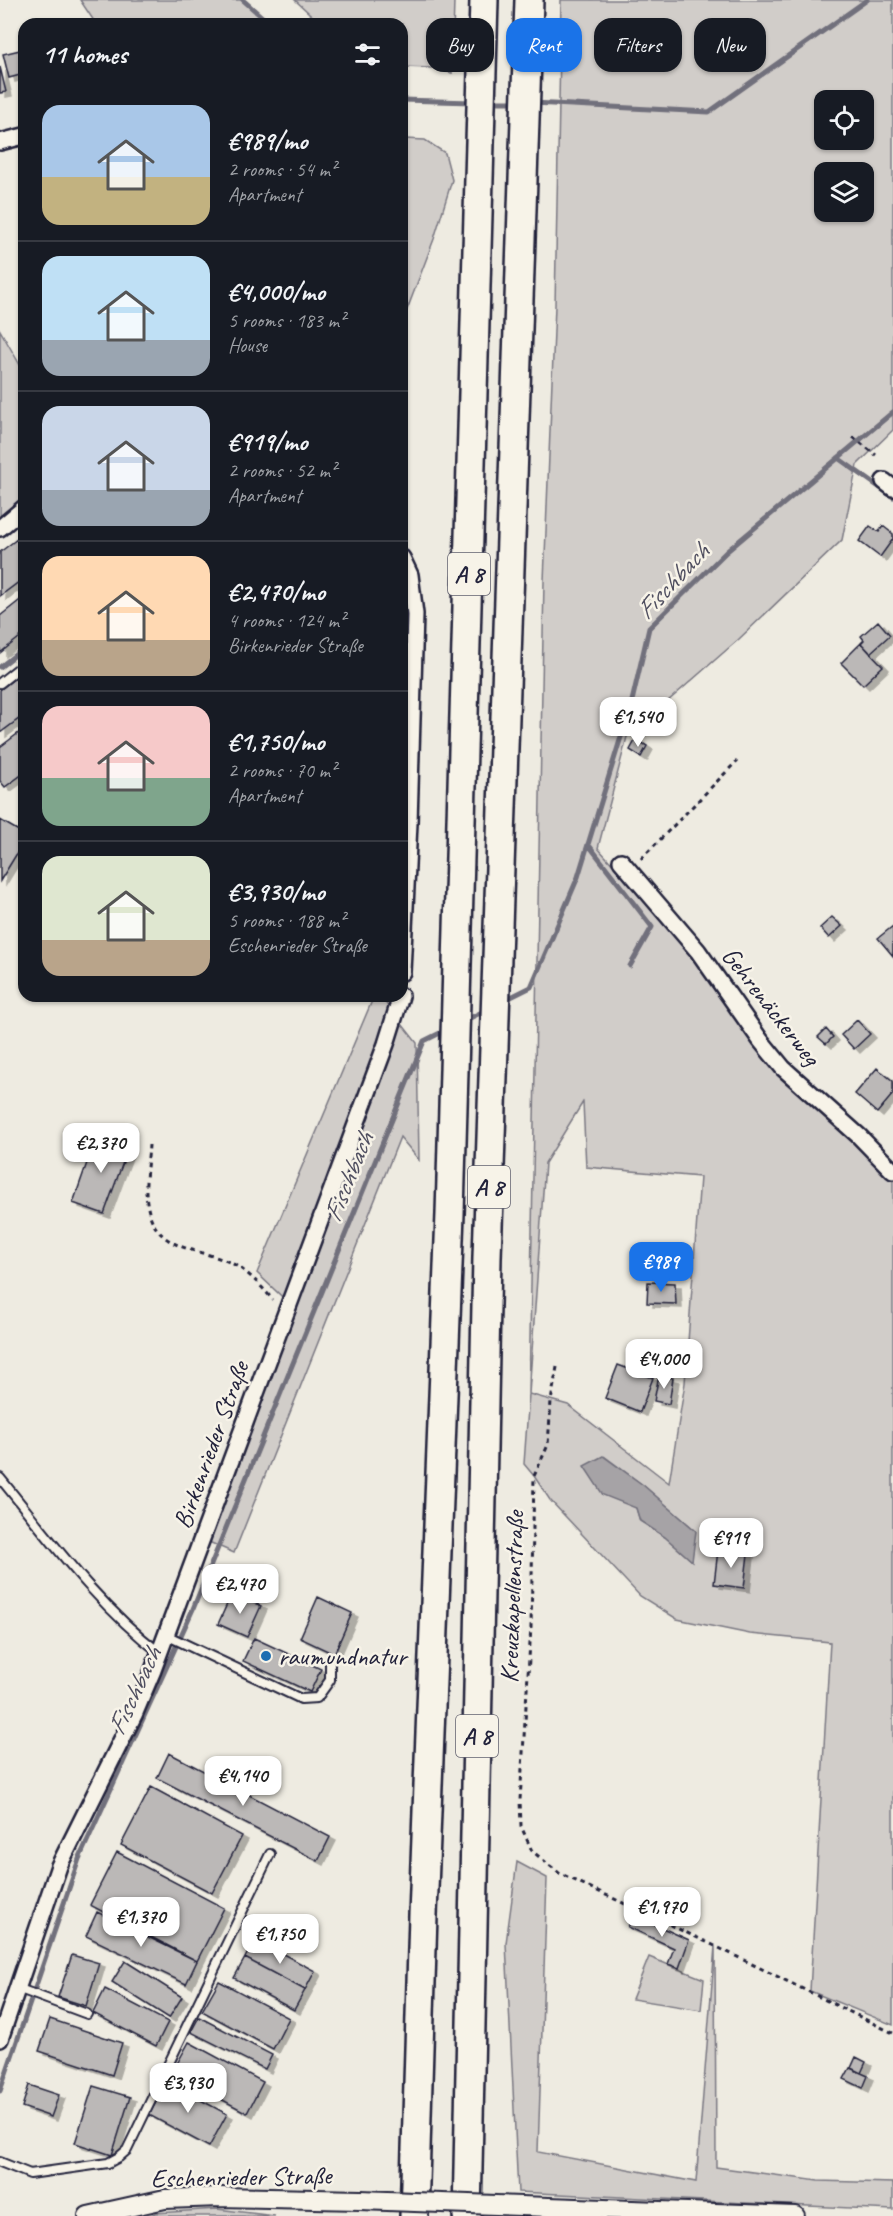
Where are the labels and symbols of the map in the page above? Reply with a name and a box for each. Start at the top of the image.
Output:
water label: Fischbach [628,534,717,627]
road number: A 8 [448,553,490,595]
pin: €1,540 [589,697,687,748]
street label: Gehrenäckerweg [714,940,829,1073]
pin: €2,370 [52,1123,150,1174]
water label: Fischbach [315,1126,382,1226]
road number: A 8 [468,1166,510,1208]
pin: €989 [625,1242,697,1293]
pin: €4,000 [615,1339,713,1390]
street label: Birkenrieder Straße [166,1355,257,1533]
street label: Kreuzkapellenstraße [493,1508,532,1684]
pin: €919 [695,1518,767,1569]
pin: €2,470 [191,1564,289,1615]
water label: Fischbach [99,1640,170,1740]
place label: raumundnatur [278,1640,409,1673]
marker: raumundnatur [259,1649,273,1663]
road number: A 8 [456,1715,498,1757]
pin: €4,140 [194,1756,292,1807]
pin: €1,970 [613,1887,711,1938]
pin: €1,370 [92,1897,190,1948]
pin: €1,750 [231,1914,329,1965]
pin: €3,930 [139,2063,237,2114]
street label: Eschenrieder Straße [150,2159,334,2195]

